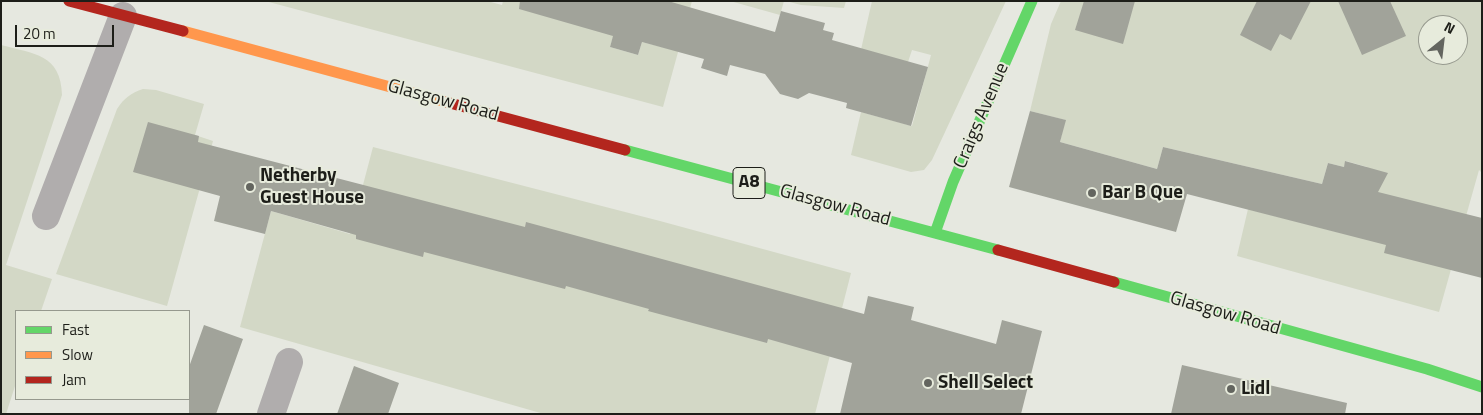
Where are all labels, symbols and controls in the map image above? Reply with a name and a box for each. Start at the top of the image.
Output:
scale bar [18,15,116,47]
north arrow [1418,15,1468,65]
text: N [1441,16,1459,39]
text: 20 m [23,22,56,45]
street label: Craigs Avenue [949,60,1015,172]
street label: Glasgow Road [385,75,501,127]
place label: Netherby Guest House [260,165,364,209]
road number: A8 [733,168,765,198]
street label: Glasgow Road [777,180,893,232]
marker: Netherby Guest House [244,181,256,193]
place label: Bar B Que [1102,182,1183,204]
marker: Bar B Que [1086,187,1098,199]
street label: Glasgow Road [1167,287,1283,341]
legend [15,310,190,400]
text: Fast [62,318,89,341]
text: Slow [62,343,93,366]
text: Jam [62,368,86,391]
place label: Shell Select [938,372,1033,394]
marker: Shell Select [922,377,934,389]
place label: Lidl [1241,378,1270,400]
marker: Lidl [1225,383,1237,395]

